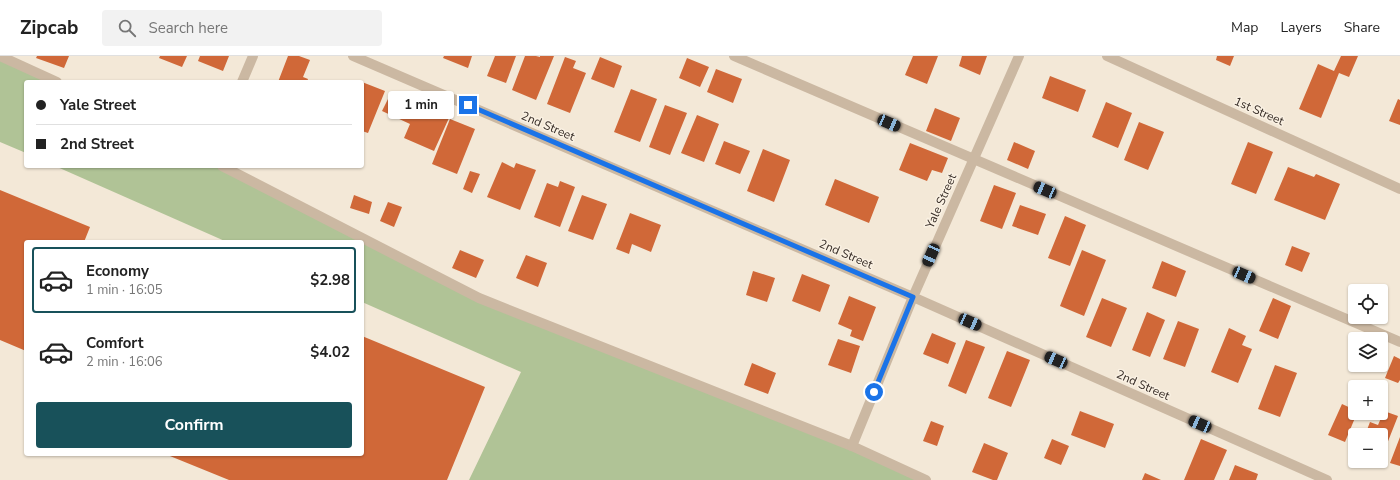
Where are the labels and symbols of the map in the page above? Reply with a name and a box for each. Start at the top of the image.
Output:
callout: 1 min [388,91,454,119]
street label: 1st Street [1232,93,1287,129]
route end [459,96,477,114]
street label: 2nd Street [519,108,578,145]
car [876,113,902,133]
street label: Yale Street [921,170,960,232]
car [1032,180,1058,200]
street label: 2nd Street [817,236,876,273]
car [921,242,941,268]
car [1231,265,1257,285]
car [957,312,983,332]
car [1043,350,1069,370]
street label: 2nd Street [1114,366,1173,404]
route start [865,383,883,401]
car [1187,414,1213,434]

